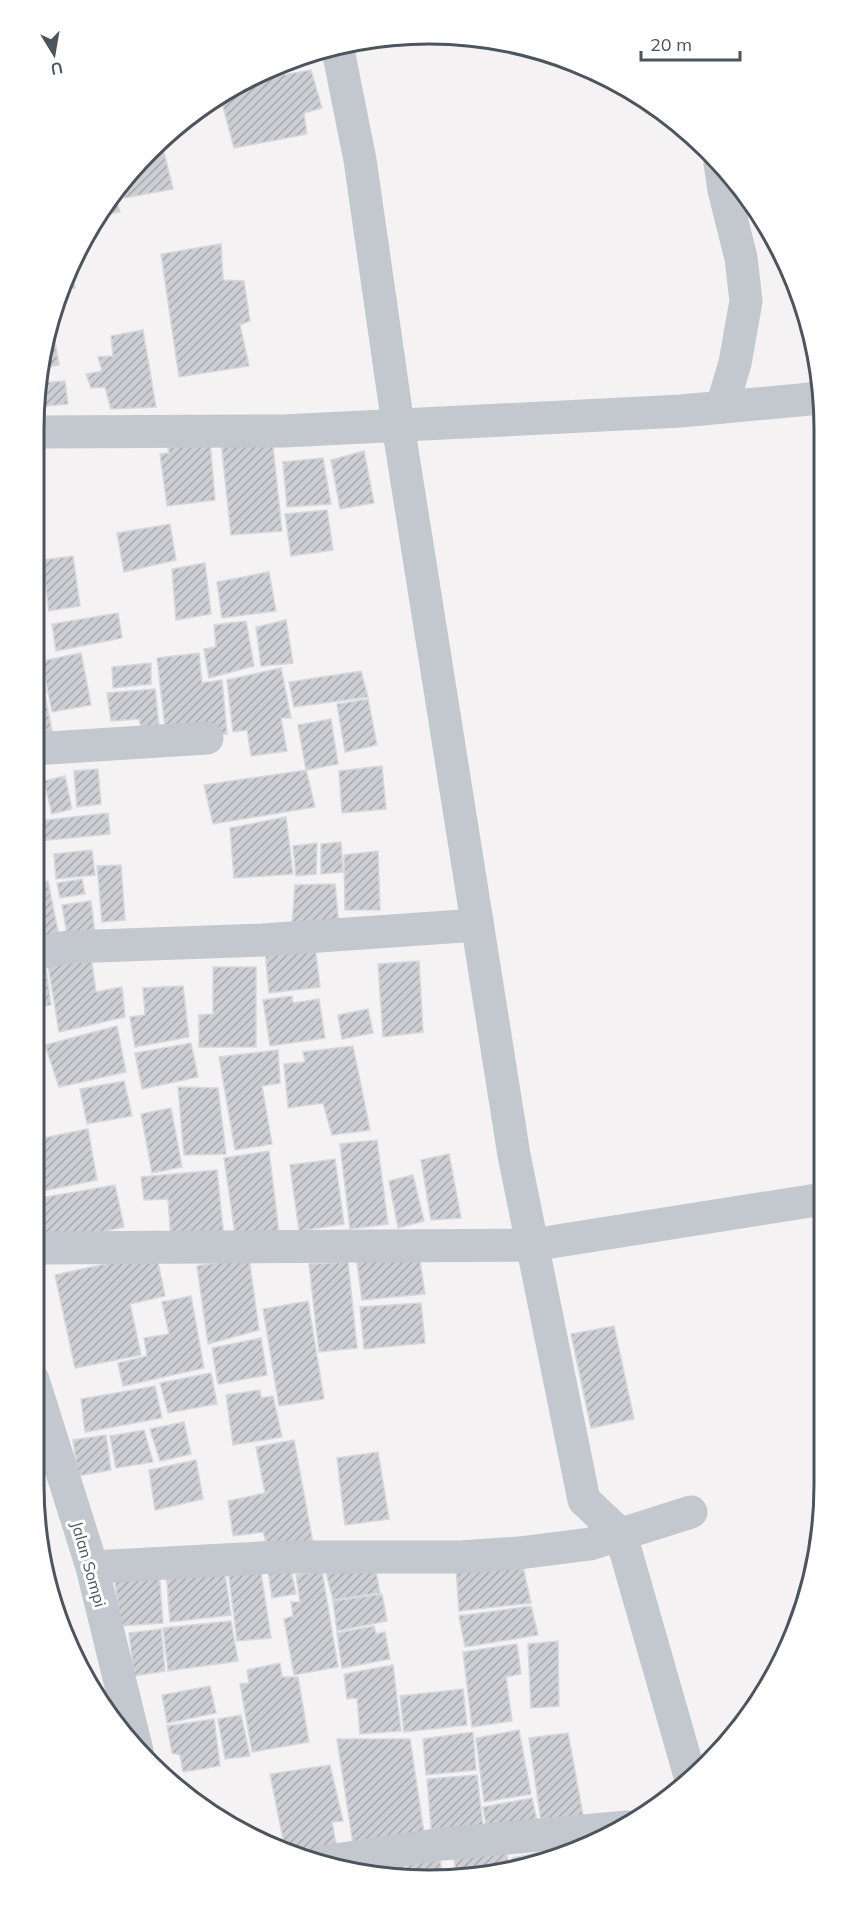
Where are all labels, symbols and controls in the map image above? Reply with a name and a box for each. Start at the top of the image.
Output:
north arrow [24,24,84,84]
scale bar [641,24,740,62]
text: 20 m [650,33,692,56]
text: U [49,58,65,80]
street label: Jalan Sompi [67,1519,111,1609]

